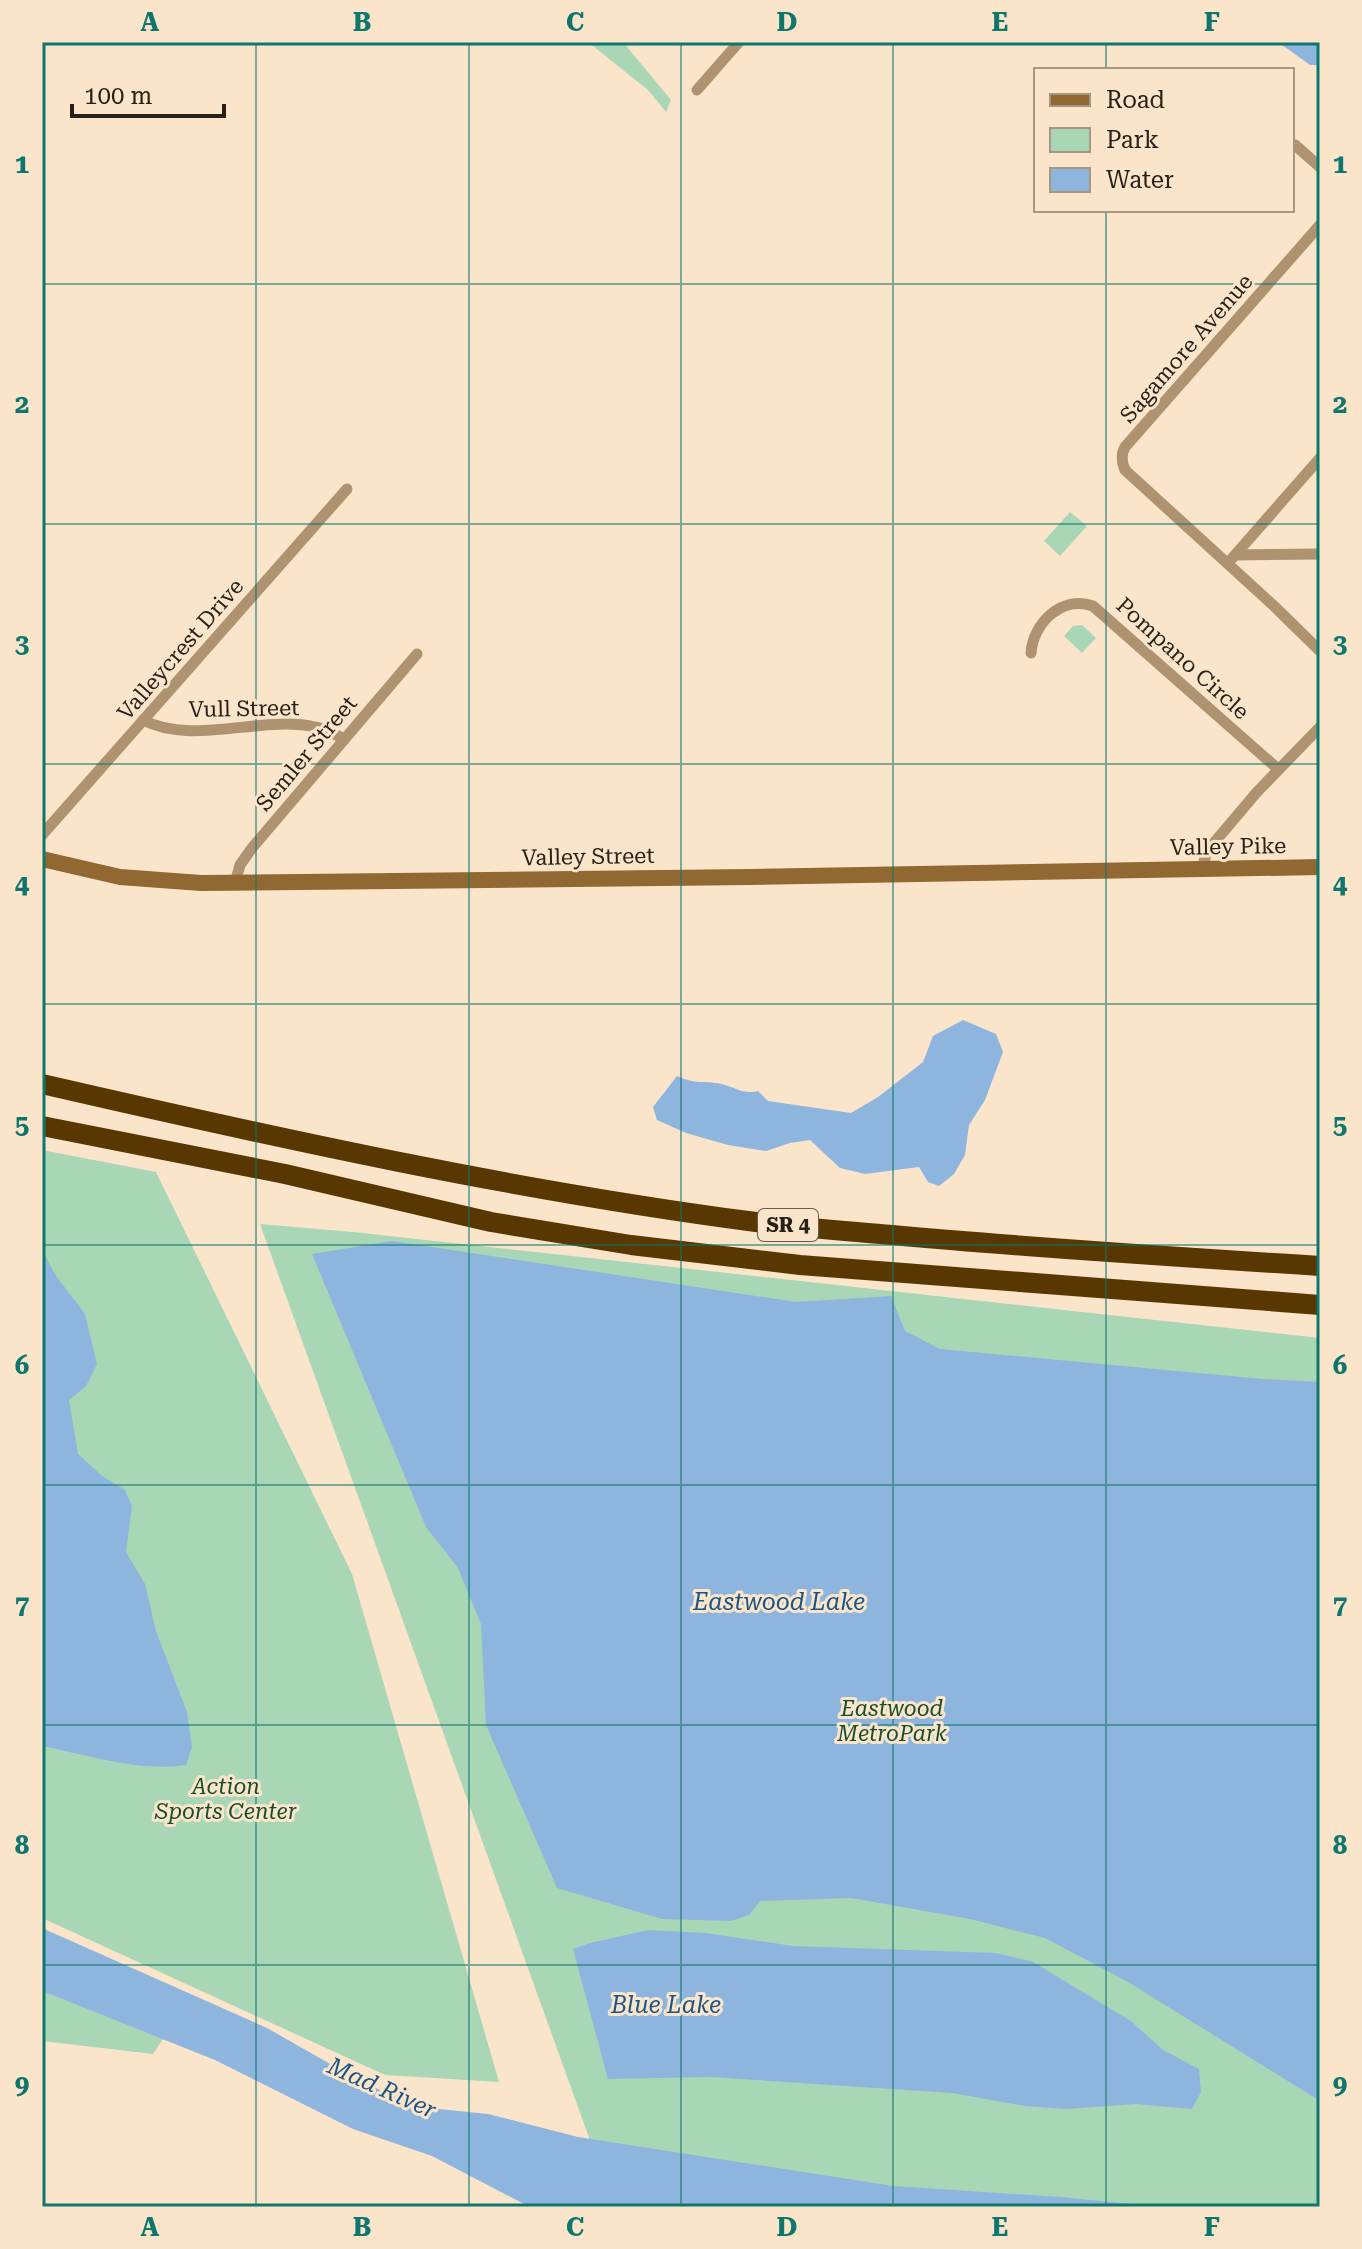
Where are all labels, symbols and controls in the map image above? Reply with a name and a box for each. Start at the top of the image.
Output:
text: A [141,7,160,37]
text: B [353,7,371,37]
text: C [566,7,584,37]
text: D [777,7,797,37]
text: E [992,7,1008,37]
text: F [1204,7,1220,37]
scale bar [72,68,224,118]
legend [1034,68,1294,212]
text: 100 m [84,82,152,110]
text: Road [1106,86,1165,114]
text: Park [1106,126,1159,154]
text: 1 [15,149,29,179]
text: 1 [1333,149,1347,179]
text: Water [1106,166,1174,194]
street label: Sagamore Avenue [1115,269,1258,428]
text: 2 [15,389,29,419]
text: 2 [1333,389,1347,419]
street label: Valleycrest Drive [112,574,248,725]
street label: Pompano Circle [1111,592,1254,724]
text: 3 [15,629,29,659]
text: 3 [1333,629,1347,659]
street label: Semler Street [251,691,362,816]
street label: Vull Street [188,695,300,722]
street label: Valley Pike [1170,833,1286,860]
street label: Valley Street [521,843,655,870]
text: 4 [15,869,30,899]
text: 4 [1333,869,1348,899]
text: 5 [15,1110,29,1140]
text: 5 [1333,1110,1347,1140]
road number: SR 4 [758,1209,818,1241]
text: 6 [15,1350,29,1380]
text: 6 [1333,1350,1347,1380]
water label: Eastwood Lake [692,1588,865,1616]
text: 7 [15,1590,29,1620]
text: 7 [1333,1590,1347,1620]
park label: Eastwood MetroPark [836,1696,947,1746]
park label: Action Sports Center [154,1774,297,1824]
text: 8 [15,1830,30,1860]
text: 8 [1333,1830,1348,1860]
water label: Blue Lake [610,1991,721,2019]
water label: Mad River [322,2051,441,2124]
text: 9 [15,2070,29,2100]
text: 9 [1333,2070,1347,2100]
text: A [141,2212,160,2242]
text: B [353,2212,371,2242]
text: C [566,2212,584,2242]
text: D [777,2212,797,2242]
text: E [992,2212,1008,2242]
text: F [1204,2212,1220,2242]

